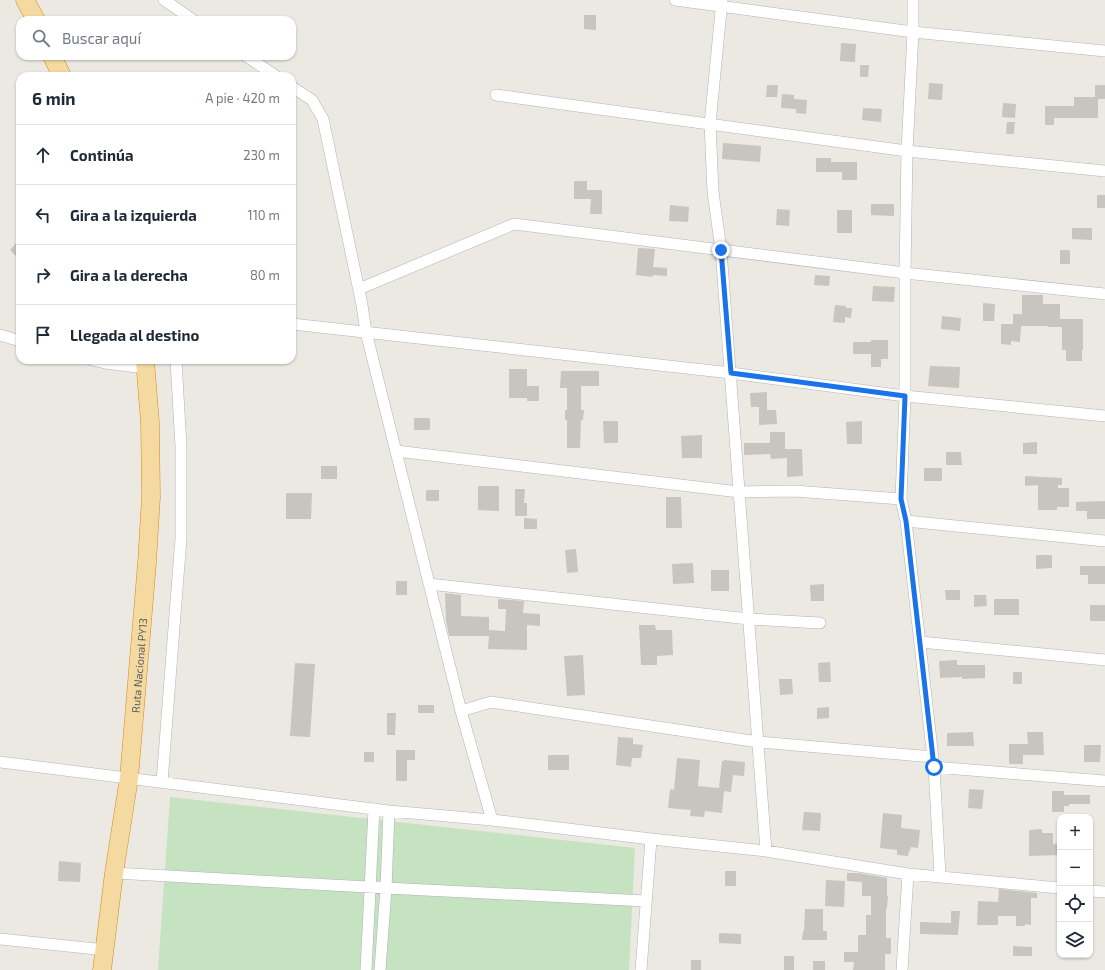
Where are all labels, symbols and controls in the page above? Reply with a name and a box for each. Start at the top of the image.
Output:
search box [16,16,296,60]
icon: search [30,27,52,49]
text: Buscar aquí [62,29,141,47]
text: 6 min [32,88,76,108]
text: A pie · 420 m [205,90,280,106]
icon: ahead [32,144,54,166]
text: Continúa [70,146,133,164]
text: 230 m [243,147,280,163]
icon: left [32,204,54,226]
text: Gira a la izquierda [70,206,197,224]
text: 110 m [248,207,280,223]
route end [712,241,730,259]
icon: right [32,264,54,286]
text: Gira a la derecha [70,266,188,284]
text: 80 m [250,267,280,283]
icon: arrive [32,324,54,346]
text: Llegada al destino [70,326,199,344]
street label: Ruta Nacional PY13 [128,617,149,713]
route start [925,758,943,776]
map controls [1057,814,1093,958]
button: + [1057,814,1093,850]
button: − [1057,850,1093,886]
button: locate [1057,886,1093,922]
button: layers [1057,922,1093,958]

